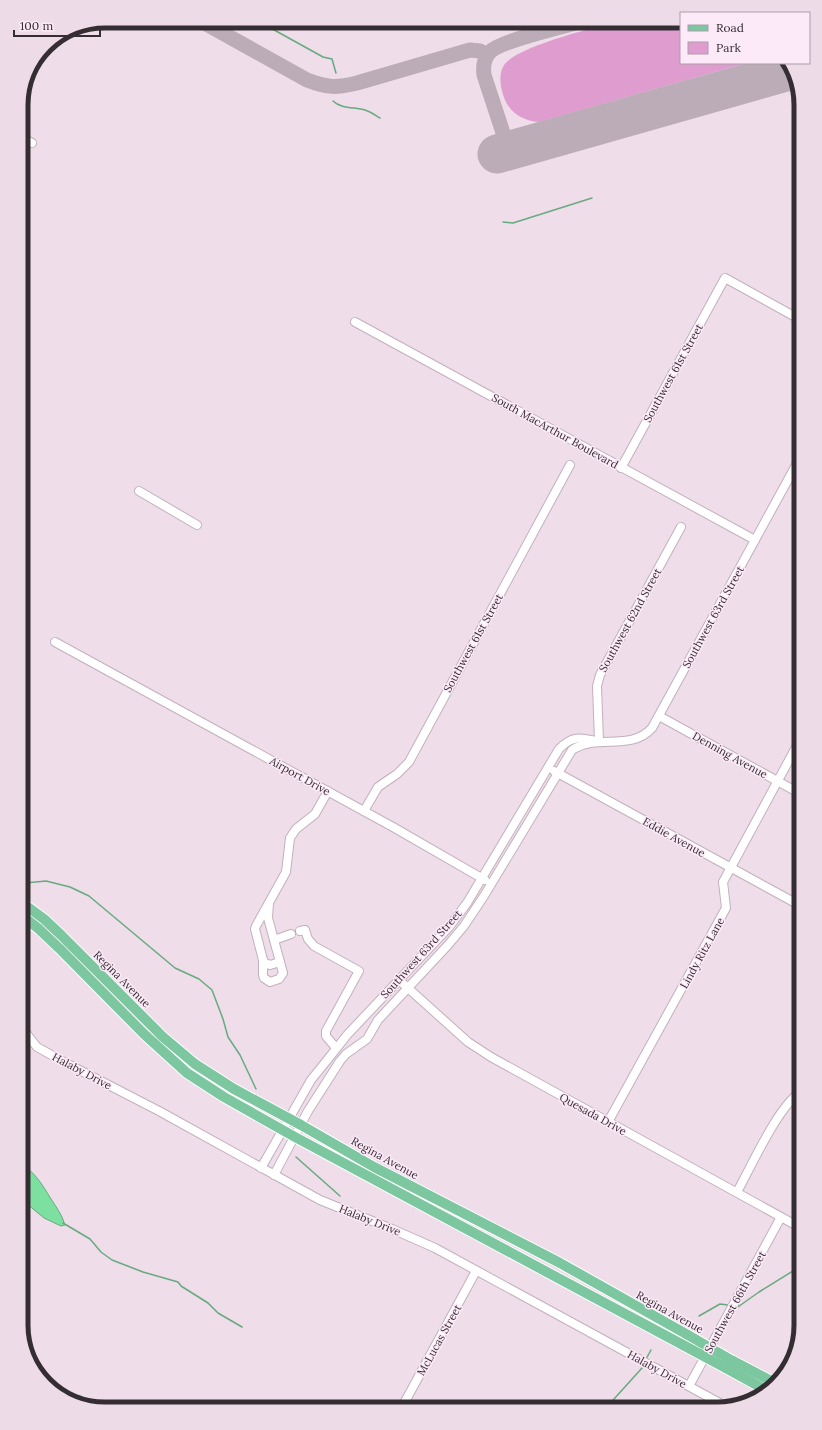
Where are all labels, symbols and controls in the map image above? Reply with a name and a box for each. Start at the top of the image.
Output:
scale bar [14,12,100,38]
legend [680,12,810,64]
text: 100 m [20,18,53,33]
text: Road [716,20,744,35]
text: Park [716,40,742,55]
street label: Southwest 61st Street [640,321,706,425]
street label: South MacArthur Boulevard [489,390,621,472]
street label: Southwest 63rd Street [679,563,747,671]
street label: Southwest 62nd Street [596,565,665,674]
street label: Southwest 61st Street [440,591,506,695]
street label: Denning Avenue [690,729,770,781]
street label: Airport Drive [266,753,333,798]
street label: Eddie Avenue [640,814,708,860]
street label: Southwest 63rd Street [377,906,465,1001]
street label: Lindy Ritz Lane [677,915,727,991]
street label: Regina Avenue [91,948,153,1010]
street label: Halaby Drive [50,1049,114,1093]
street label: Quesada Drive [557,1090,629,1138]
street label: Regina Avenue [349,1134,421,1182]
street label: Halaby Drive [337,1201,403,1239]
street label: Southwest 66th Street [701,1248,769,1355]
street label: Regina Avenue [634,1288,706,1336]
street label: McLucas Street [414,1301,465,1378]
street label: Halaby Drive [625,1347,689,1391]

